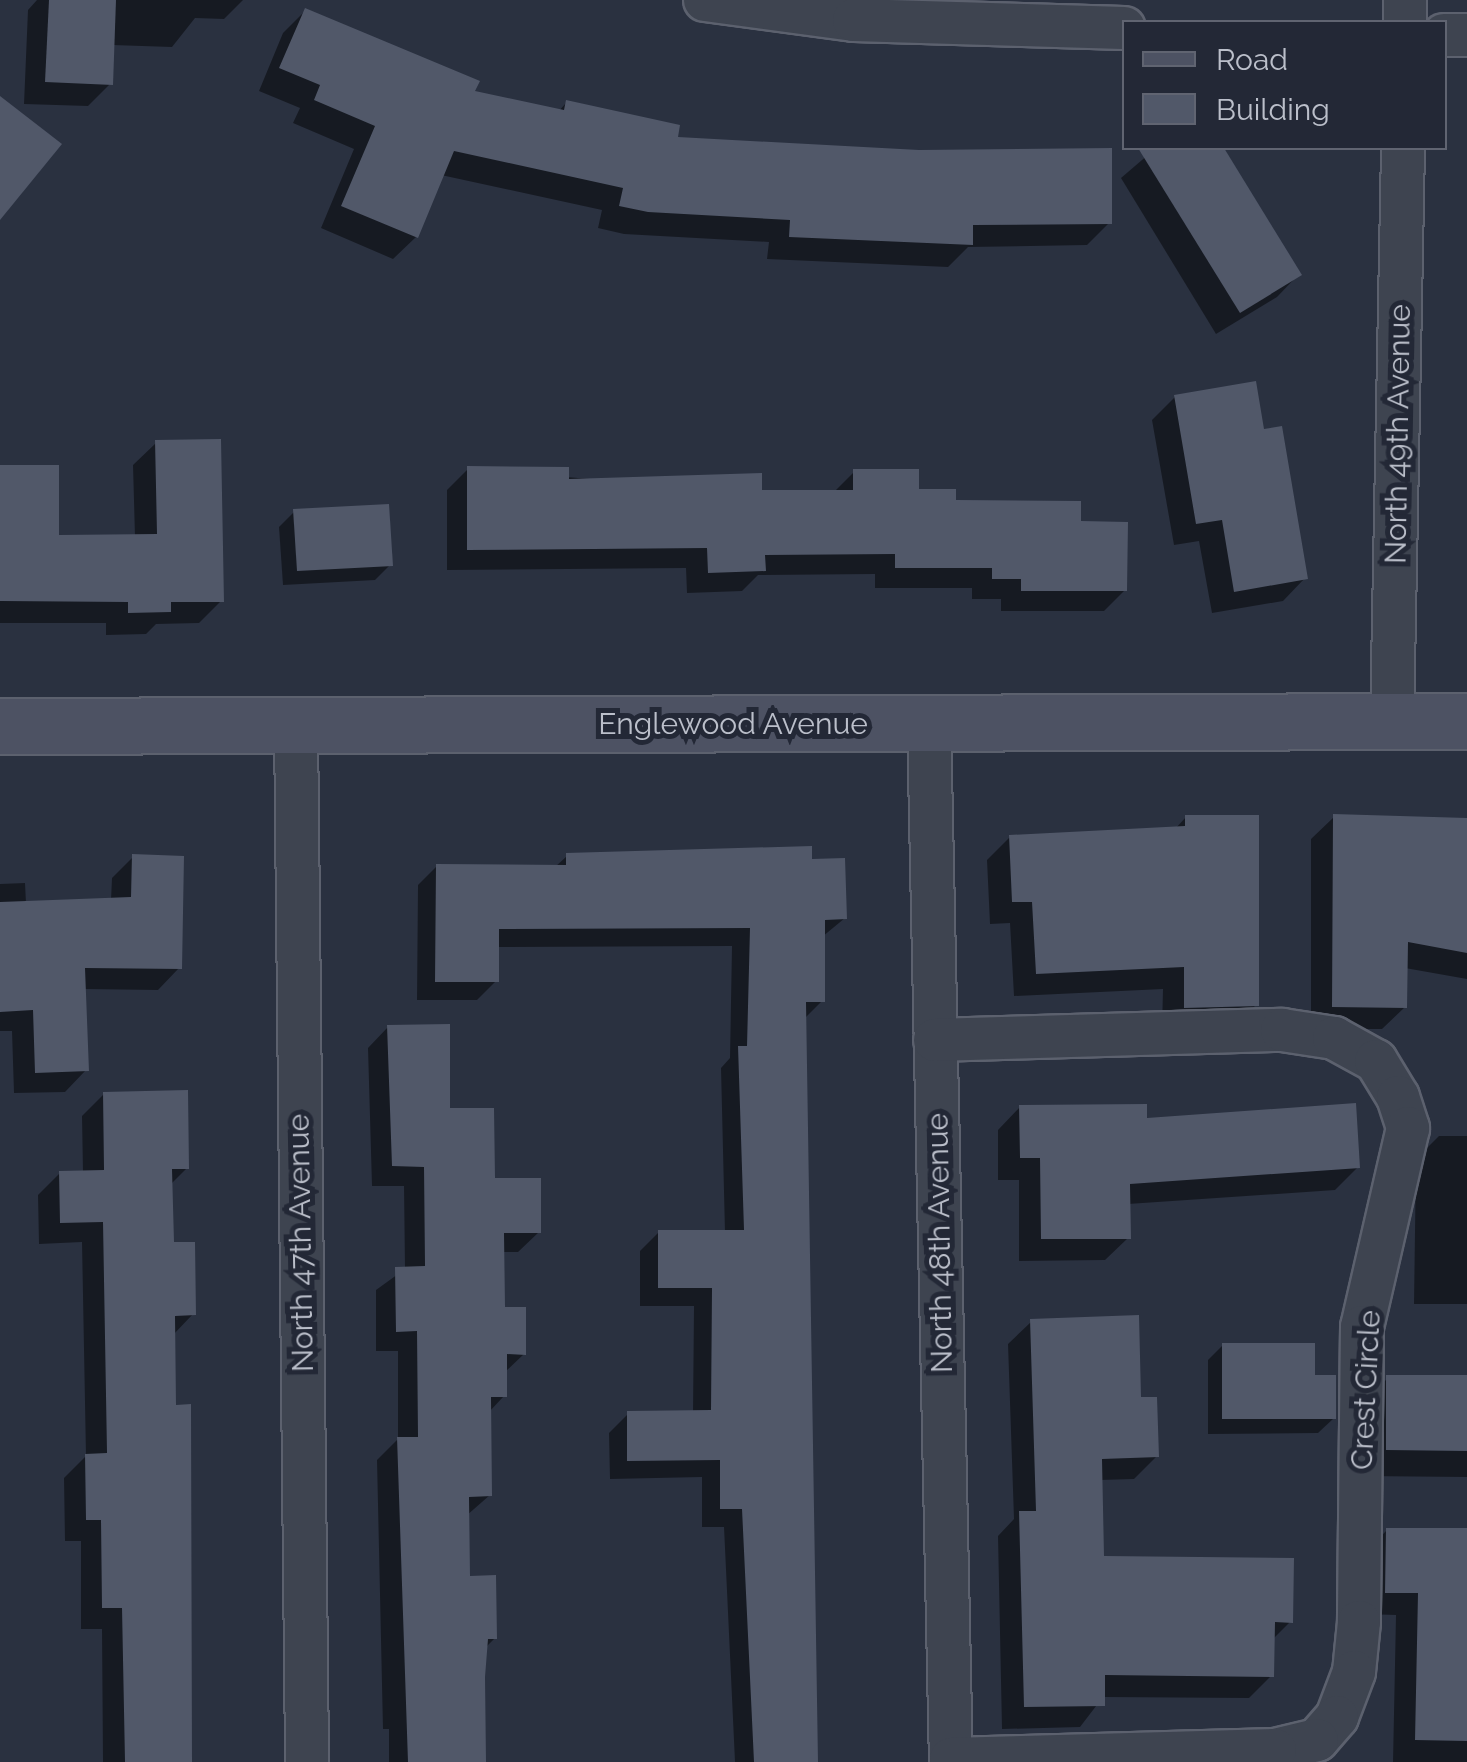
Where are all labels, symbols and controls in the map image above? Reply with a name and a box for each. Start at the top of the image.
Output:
legend [1122,20,1447,150]
text: Road [1216,42,1288,77]
text: Building [1216,92,1330,127]
street label: North 49th Avenue [1378,303,1418,565]
street label: Englewood Avenue [598,706,868,742]
street label: North 48th Avenue [920,1112,960,1374]
street label: North 47th Avenue [281,1113,321,1373]
street label: Crest Circle [1344,1309,1388,1471]

